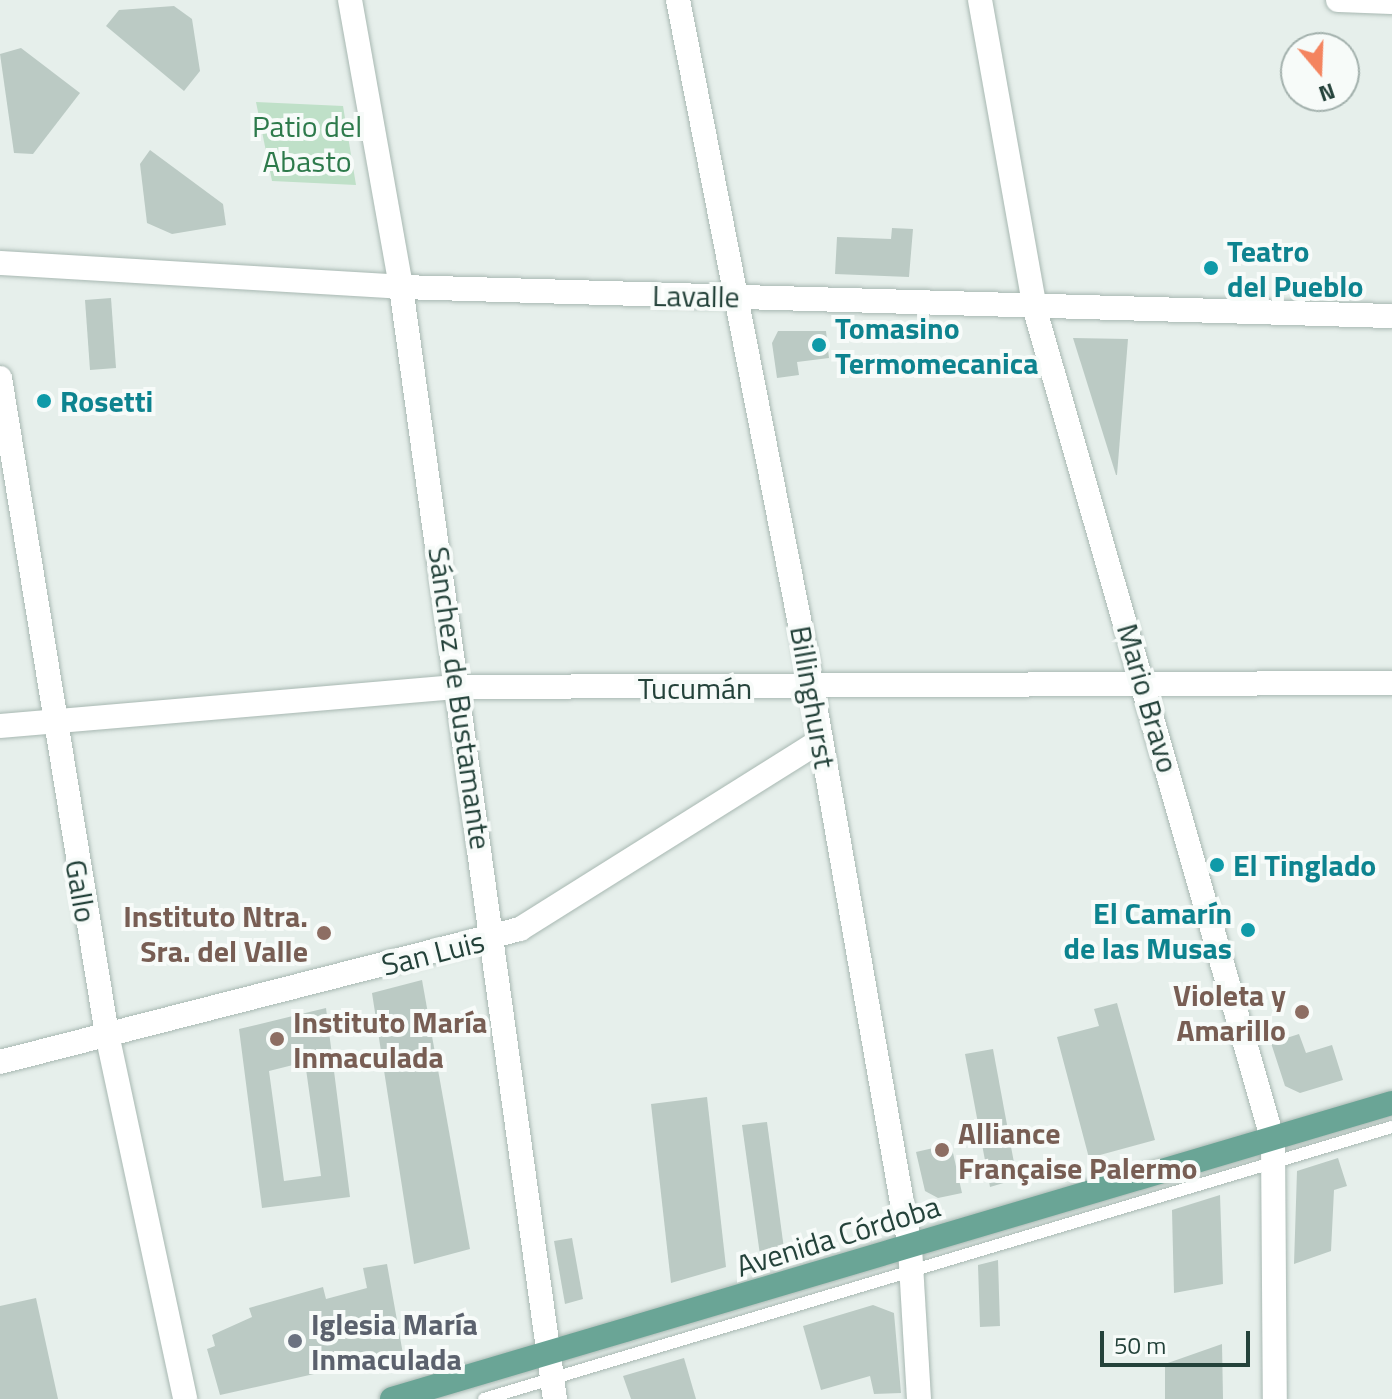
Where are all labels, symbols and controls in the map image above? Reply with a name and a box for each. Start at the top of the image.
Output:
north arrow [1280,32,1360,112]
text: N [1314,74,1340,111]
park label: Patio del Abasto [252,108,362,178]
place label: Teatro del Pueblo [1227,233,1363,304]
marker: Teatro del Pueblo [1202,259,1220,277]
street label: Lavalle [652,277,740,315]
place label: Tomasino Termomecanica [835,310,1039,380]
marker: Tomasino Termomecanica [810,336,828,354]
place label: Rosetti [60,383,153,419]
marker: Rosetti [35,392,53,410]
street label: Sánchez de Bustamante [421,544,499,852]
street label: Mario Bravo [1110,619,1186,777]
street label: Billinghurst [783,623,843,771]
street label: Tucumán [638,670,752,706]
place label: El Tinglado [1233,847,1376,883]
marker: El Tinglado [1208,856,1226,874]
street label: Gallo [58,857,104,925]
place label: El Camarín de las Musas [1063,895,1232,966]
place label: Instituto Ntra. Sra. del Valle [123,898,308,968]
marker: El Camarín de las Musas [1239,921,1257,939]
street label: San Luis [378,923,488,983]
marker: Instituto Ntra. Sra. del Valle [315,924,333,942]
place label: Violeta y Amarillo [1173,977,1286,1048]
marker: Violeta y Amarillo [1293,1003,1311,1021]
place label: Instituto María Inmaculada [293,1004,487,1074]
marker: Instituto María Inmaculada [268,1030,286,1048]
place label: Alliance Française Palermo [958,1115,1198,1186]
marker: Alliance Française Palermo [933,1141,951,1159]
street label: Avenida Córdoba [732,1188,944,1284]
place label: Iglesia María Inmaculada [311,1306,478,1376]
scale bar [1104,1315,1254,1365]
text: 50 m [1114,1327,1166,1363]
marker: Iglesia María Inmaculada [286,1332,304,1350]

